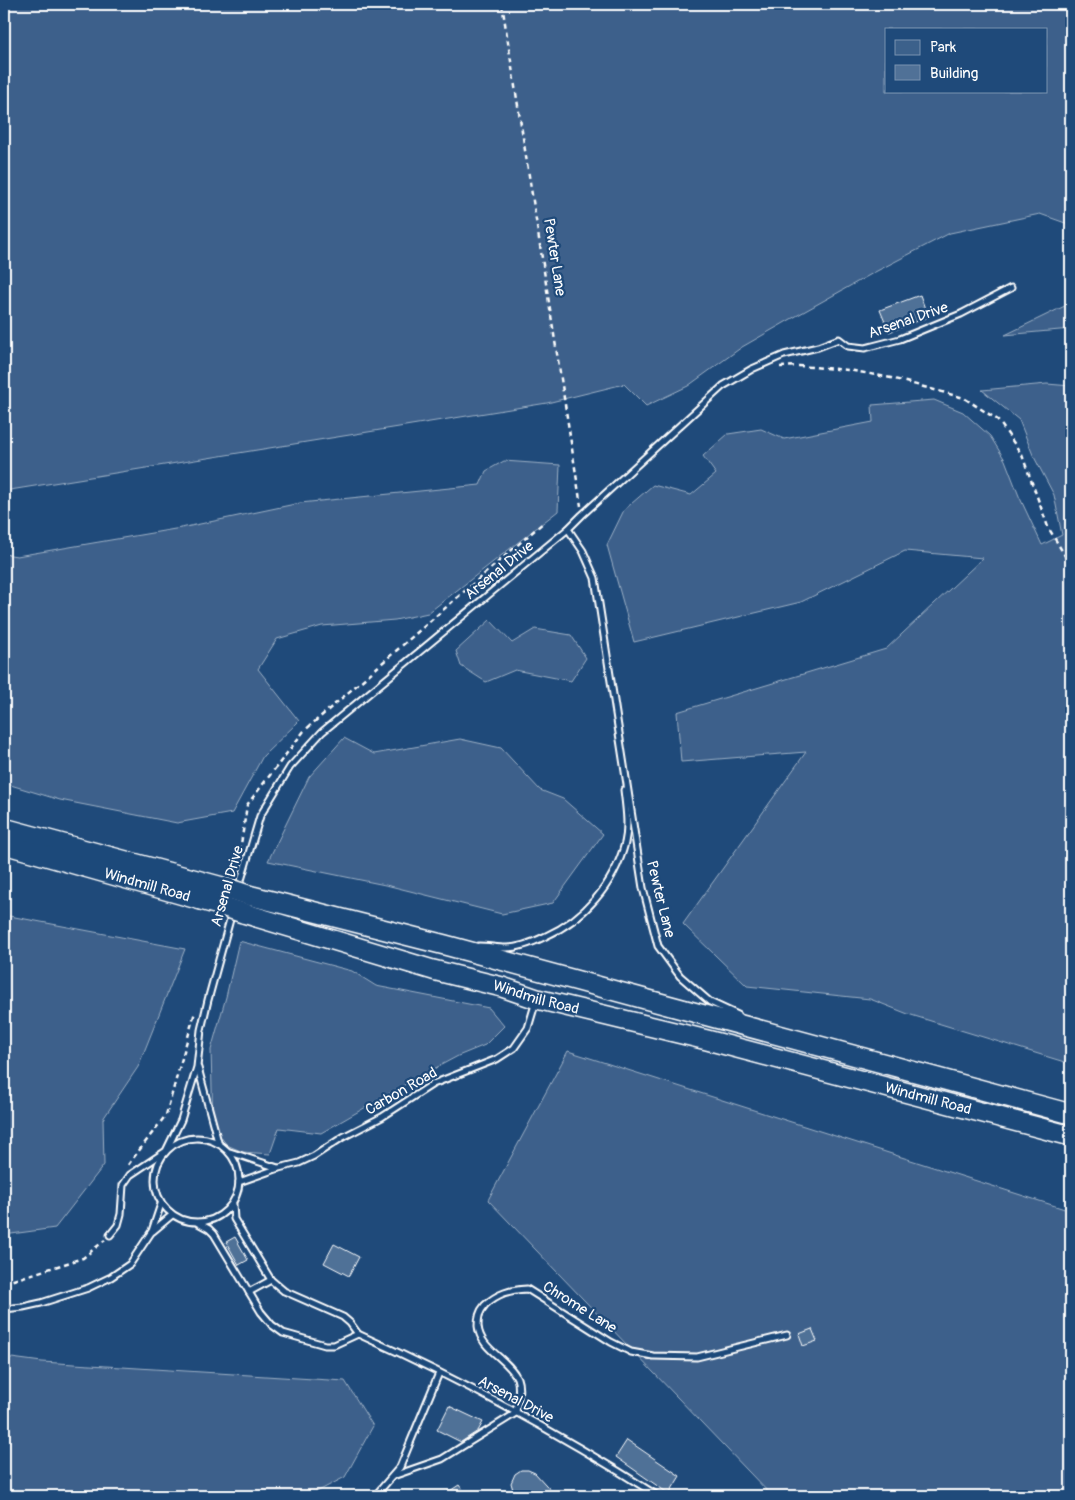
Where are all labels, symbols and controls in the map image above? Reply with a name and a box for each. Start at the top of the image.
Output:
legend [885,28,1048,92]
text: Park [930,38,957,57]
text: Building [930,64,978,83]
street label: Pewter Lane [539,217,570,298]
street label: Arsenal Drive [866,298,951,343]
street label: Arsenal Drive [461,536,538,604]
street label: Arsenal Drive [207,843,248,929]
street label: Pewter Lane [642,859,679,940]
street label: Windmill Road [102,864,192,907]
street label: Windmill Road [491,976,581,1019]
street label: Carbon Road [362,1063,440,1120]
street label: Windmill Road [883,1078,973,1119]
street label: Chrome Lane [539,1277,621,1338]
street label: Arsenal Drive [475,1372,557,1428]

